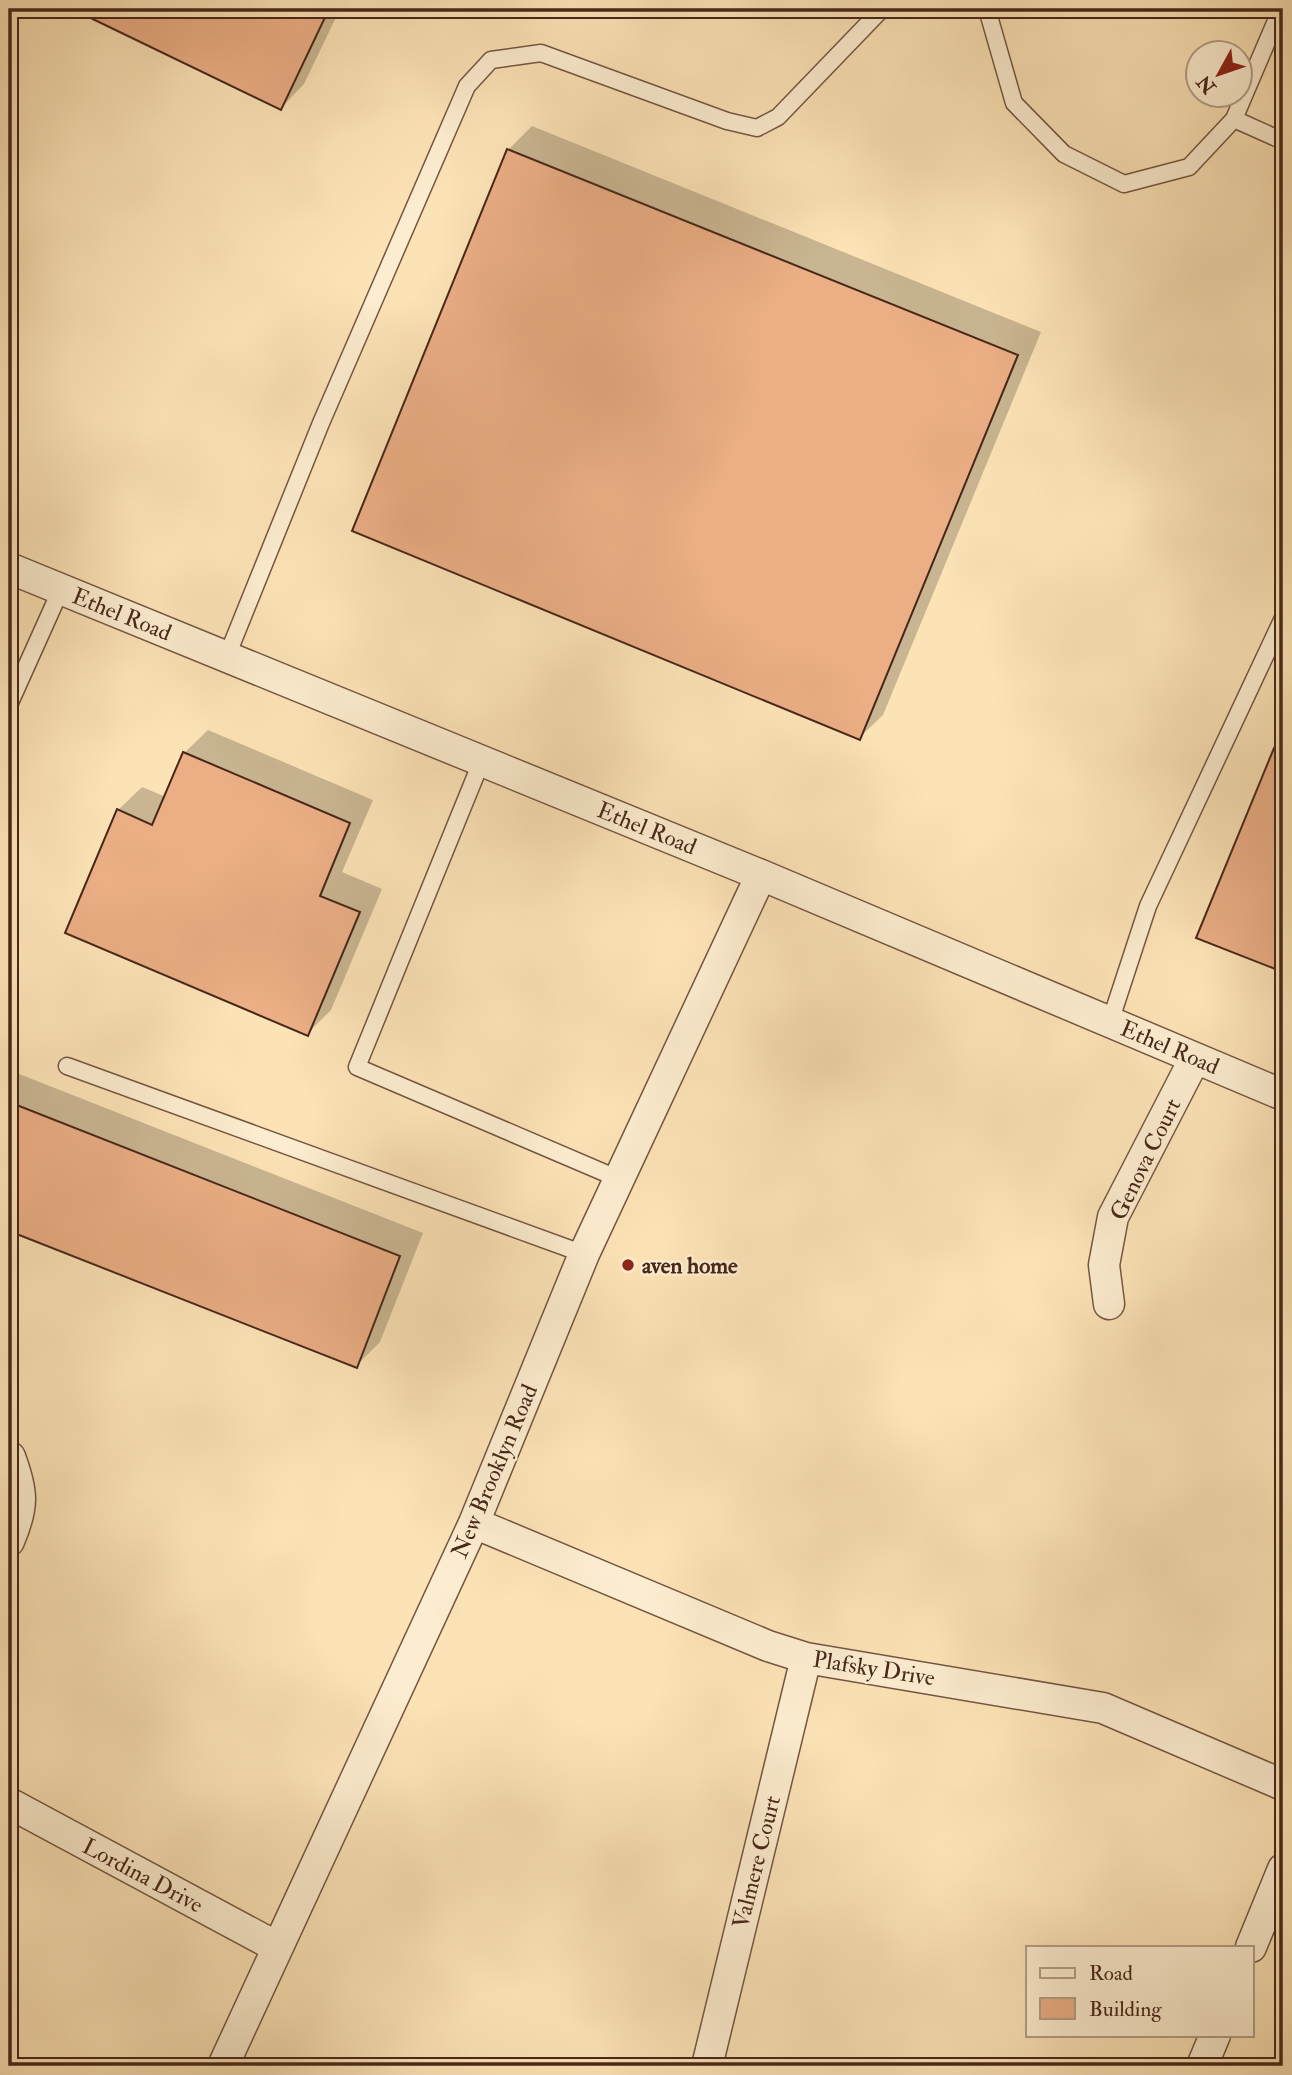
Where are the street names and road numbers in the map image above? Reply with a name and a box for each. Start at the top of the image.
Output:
street label: Ethel Road [68,581,176,647]
street label: Ethel Road [593,795,701,861]
street label: Ethel Road [1116,1014,1224,1081]
street label: Genova Court [1104,1094,1187,1225]
street label: New Brooklyn Road [445,1380,544,1562]
street label: Plafsky Drive [811,1645,937,1692]
street label: Valmere Court [726,1793,787,1932]
street label: Lordina Drive [77,1832,208,1920]

